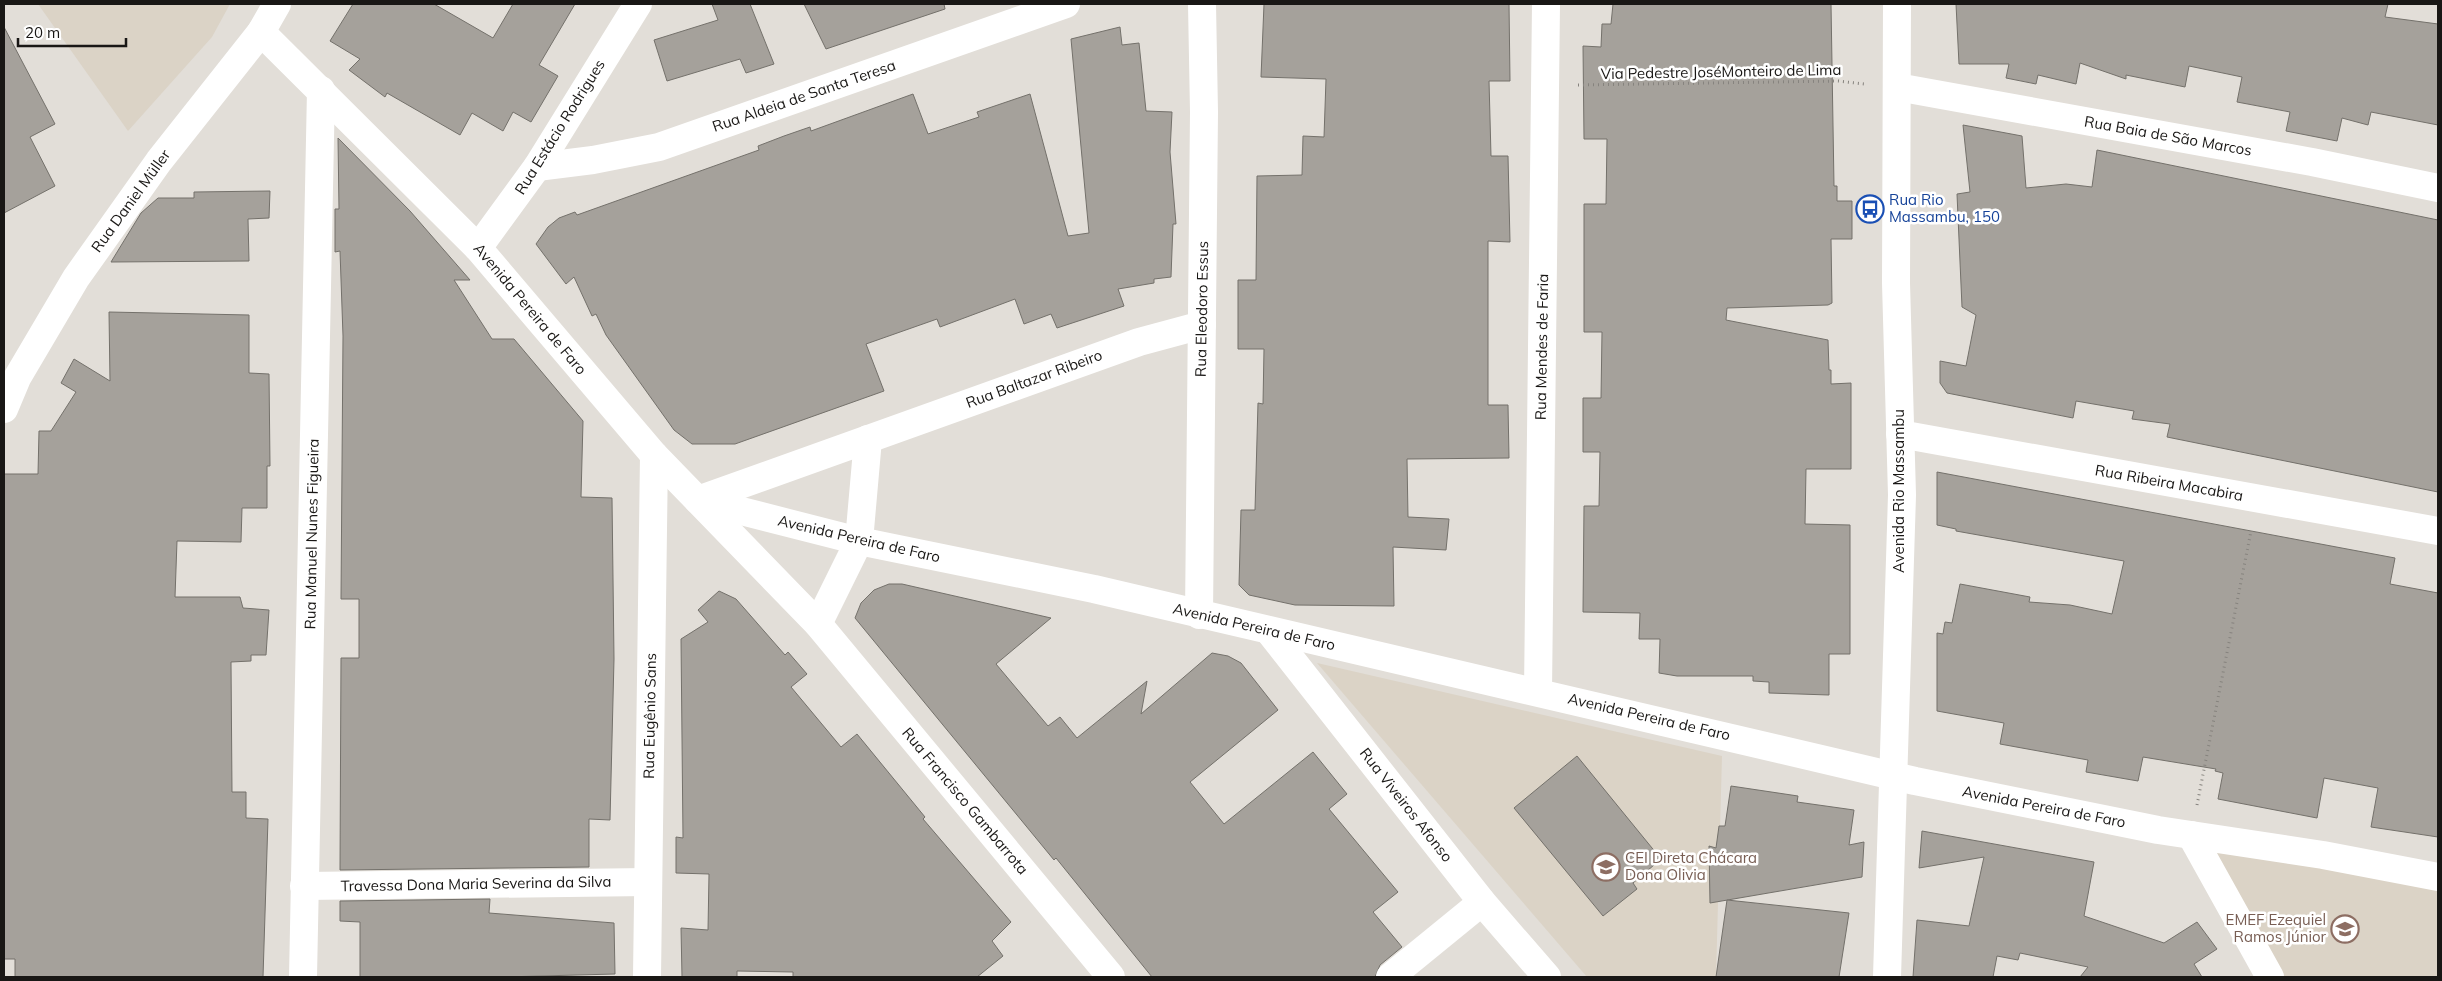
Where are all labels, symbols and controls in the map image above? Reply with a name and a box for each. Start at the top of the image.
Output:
scale bar [18,15,125,47]
text: 20 m [25,23,60,42]
street label: Rua Aldeia de Santa Teresa [710,55,898,136]
street label: Rua Estácio Rodrigues [510,56,609,198]
street label: Via Pedestre JoséMonteiro de Lima [1600,60,1842,83]
street label: Rua Baia de São Marcos [2083,111,2253,160]
street label: Rua Daniel Müller [87,145,175,256]
place label: Rua Rio Massambu, 150 [1889,190,2000,226]
bus stop icon: Rua Rio Massambu, 150 [1855,194,1885,224]
street label: Avenida Pereira de Faro [470,239,591,378]
street label: Rua Eleodoro Essus [1191,241,1212,377]
street label: Rua Mendes de Faria [1531,274,1552,420]
street label: Rua Baltazar Ribeiro [963,345,1105,412]
street label: Avenida Rio Massambu [1889,409,1908,573]
street label: Rua Manuel Nunes Figueira [300,438,323,630]
street label: Rua Ribeira Macabira [2094,460,2245,505]
street label: Avenida Pereira de Faro [776,511,942,566]
street label: Avenida Pereira de Faro [1171,599,1337,654]
street label: Rua Eugênio Sans [639,653,660,779]
street label: Avenida Pereira de Faro [1566,689,1732,744]
street label: Rua Francisco Gambarrota [898,723,1033,878]
street label: Rua Viveiros Afonso [1356,744,1457,866]
street label: Avenida Pereira de Faro [1961,781,2127,832]
place label: CEI Direta Chácara Dona Olivia [1625,848,1757,884]
school or university icon: CEI Direta Chácara Dona Olivia [1591,852,1621,882]
street label: Travessa Dona Maria Severina da Silva [341,872,611,895]
place label: EMEF Ezequiel Ramos Júnior [2226,910,2327,946]
school or university icon: EMEF Ezequiel Ramos Júnior [2330,914,2360,944]

